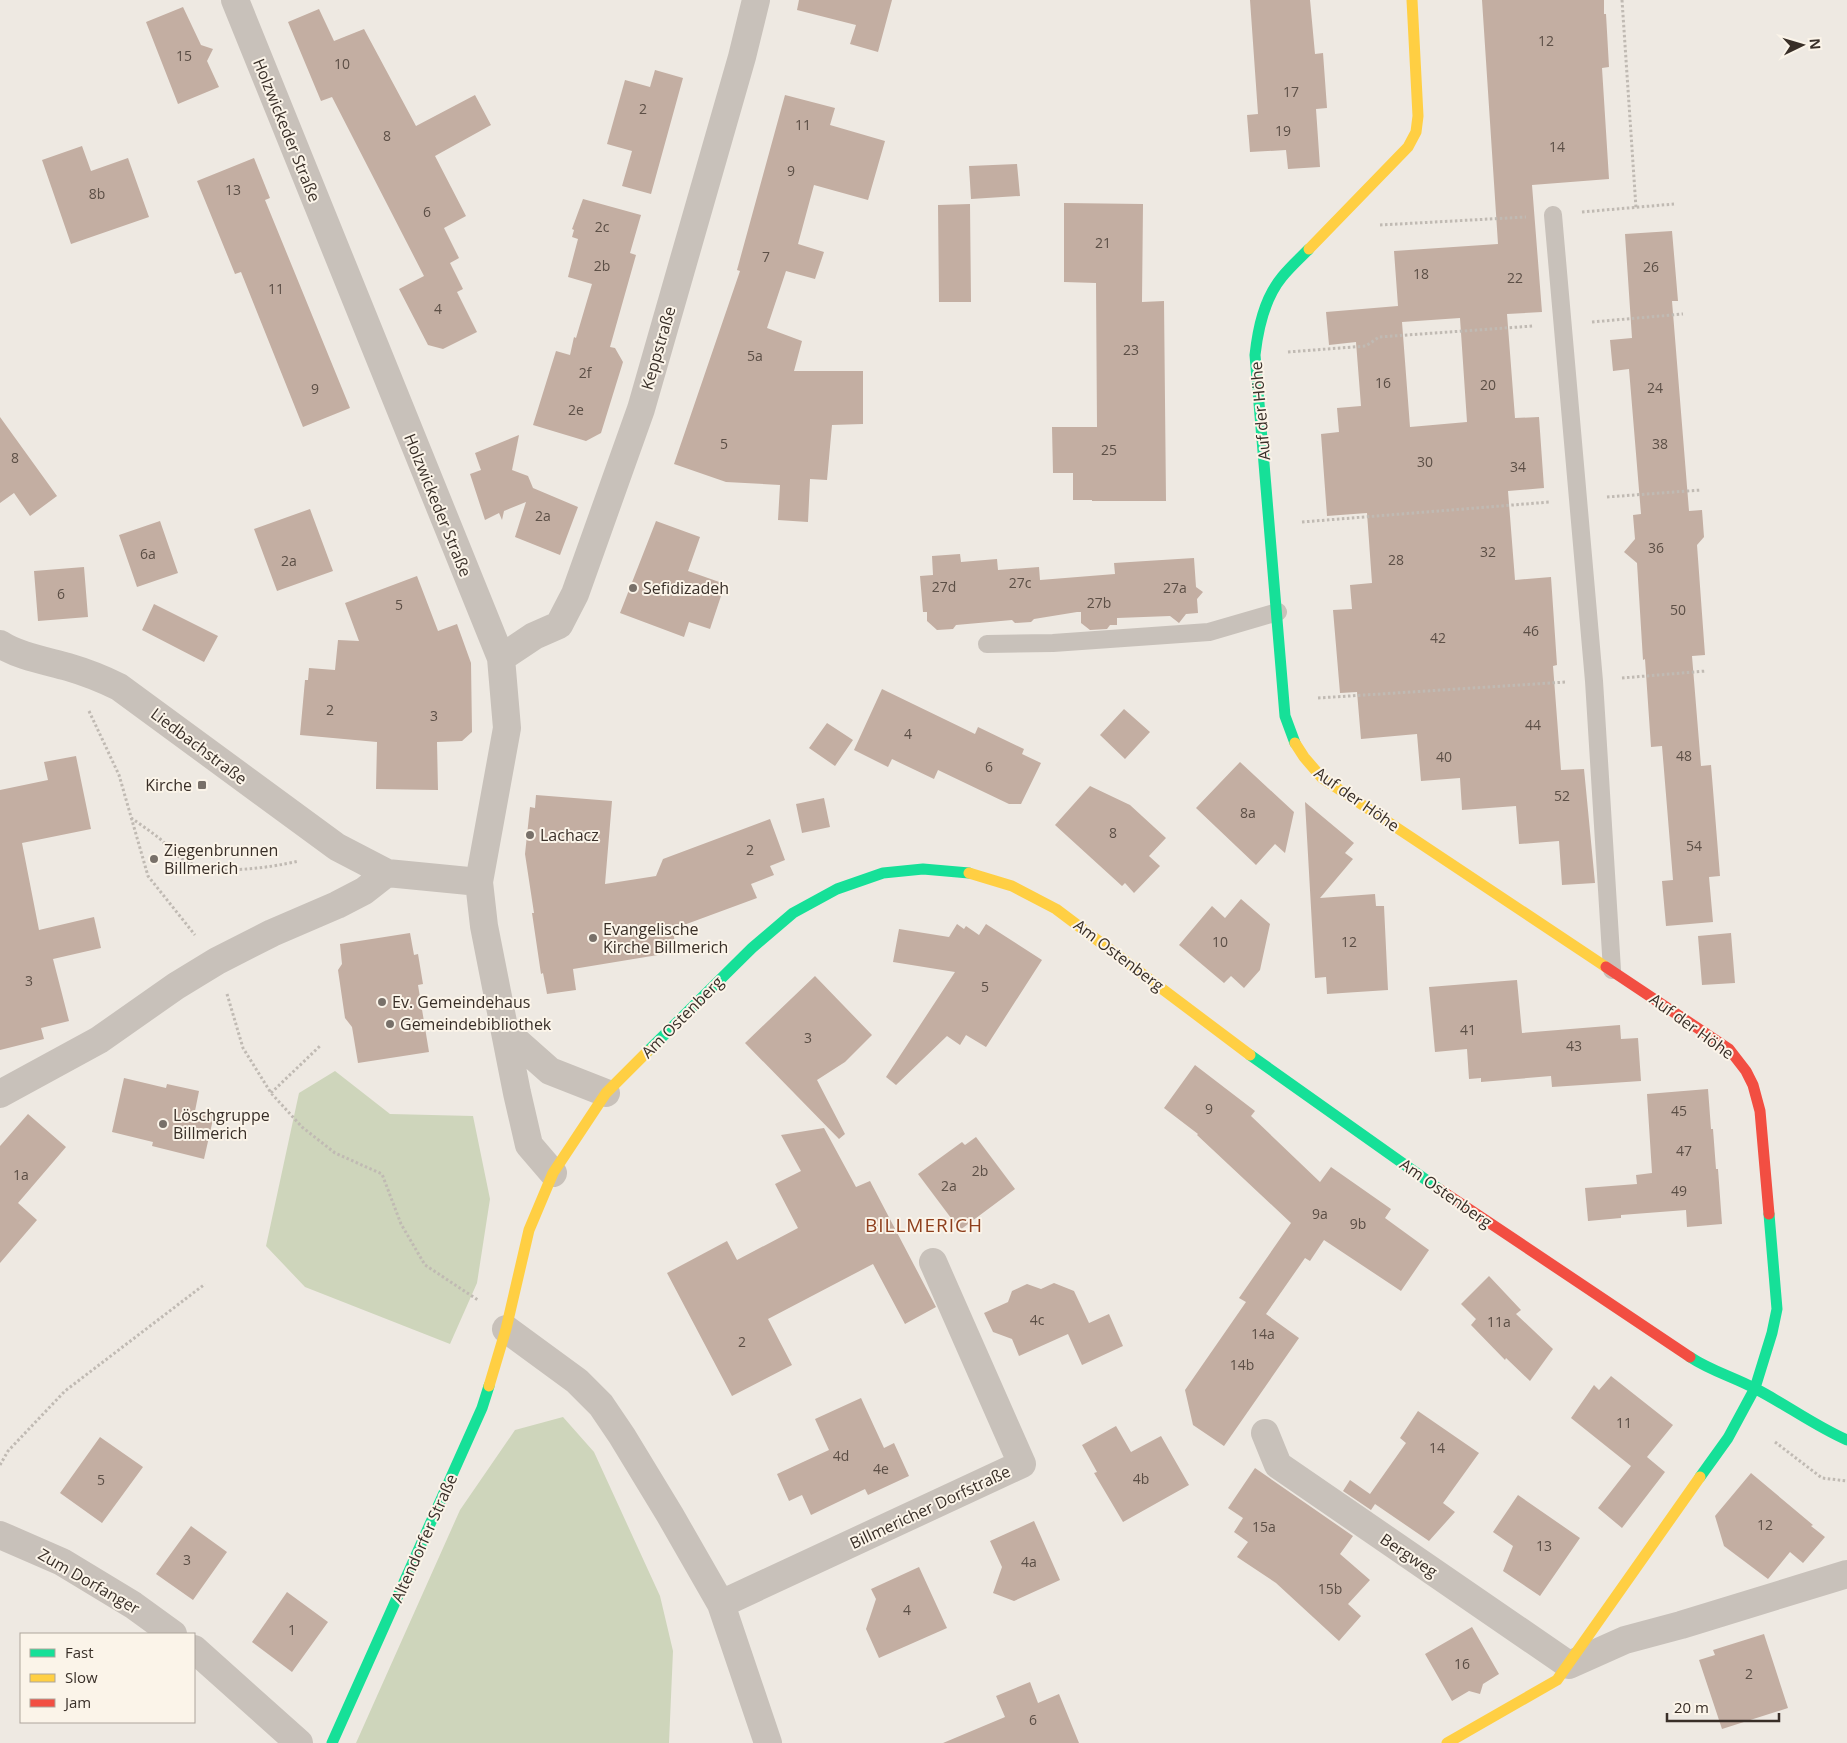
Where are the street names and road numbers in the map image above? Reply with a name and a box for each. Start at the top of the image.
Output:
street label: Holzwickeder Straße [248,55,326,205]
street label: Keppstraße [636,304,680,392]
street label: Auf der Höhe [1245,361,1275,461]
street label: Holzwickeder Straße [399,430,477,580]
street label: Liedbachstraße [146,703,252,789]
street label: Auf der Höhe [1310,762,1404,836]
street label: Am Ostenberg [1069,914,1169,996]
street label: Am Ostenberg [636,971,728,1063]
street label: Auf der Höhe [1645,988,1739,1064]
street label: Am Ostenberg [1396,1153,1497,1233]
street label: Billmericher Dorfstraße [846,1460,1014,1554]
street label: Altendorfer Straße [386,1470,462,1606]
street label: Bergweg [1376,1528,1442,1582]
street label: Zum Dorfanger [34,1543,144,1619]

